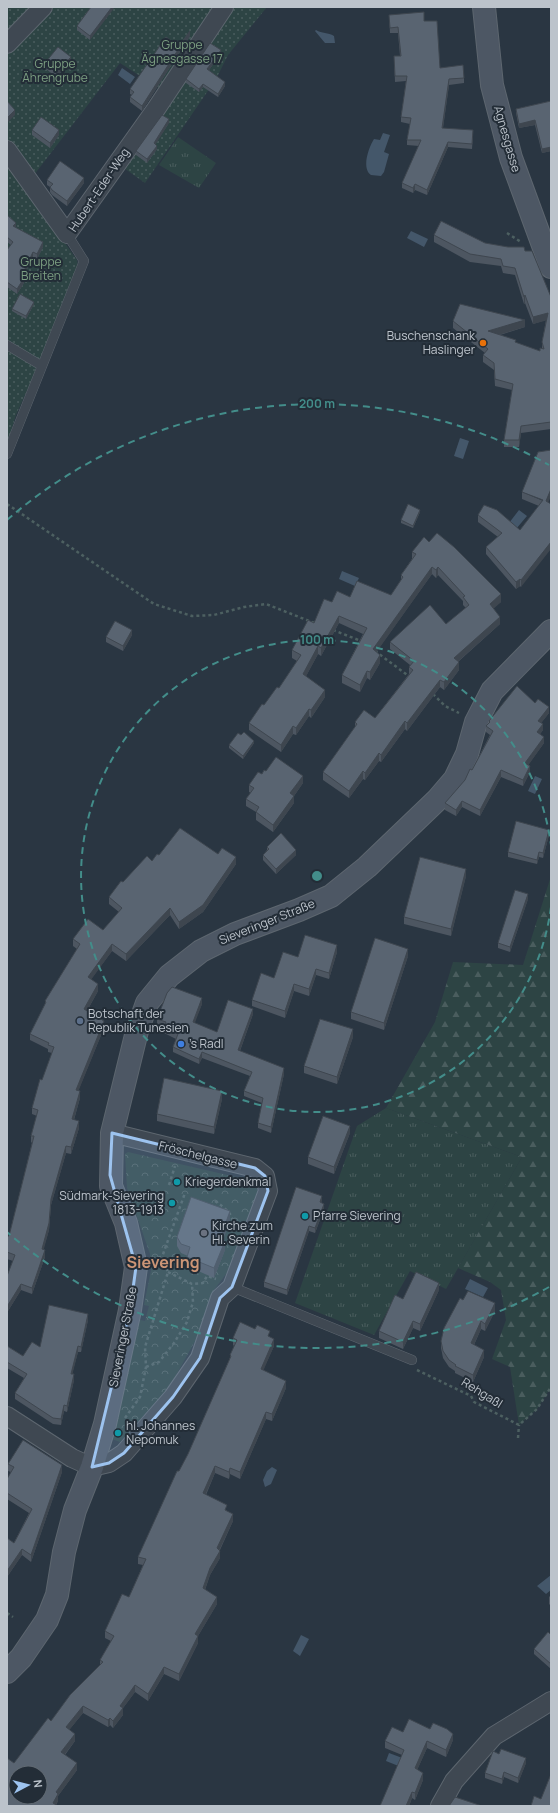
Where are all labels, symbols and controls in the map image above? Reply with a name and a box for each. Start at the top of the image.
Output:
park label: Gruppe Ägnesgasse 17 [141,36,223,67]
park label: Gruppe Ährengrube [22,55,88,86]
street label: Agnesgasse [490,104,525,174]
street label: Hubert-Eder-Weg [64,144,133,235]
park label: Gruppe Breiten [20,253,62,284]
place label: Buschenschank Haslinger [387,327,476,358]
marker: Buschenschank Haslinger [478,338,488,348]
text: 200 m [299,395,335,412]
text: 100 m [300,631,334,648]
centre of rings [310,869,324,883]
street label: Sieveringer Straße [216,895,317,949]
place label: Botschaft der Republik Tunesien [88,1005,189,1036]
marker: Botschaft der Republik Tunesien [75,1016,85,1026]
place label: 's Radl [189,1035,224,1052]
marker: 's Radl [176,1039,186,1049]
street label: Fröschelgasse [157,1137,239,1173]
place label: Kriegerdenkmal [185,1173,271,1190]
marker: Kriegerdenkmal [172,1177,182,1187]
place label: Südmark-Sievering 1813-1913 [59,1187,164,1218]
marker: Südmark-Sievering 1813-1913 [167,1198,177,1208]
place label: Pfarre Sievering [313,1207,401,1224]
marker: Pfarre Sievering [300,1211,310,1221]
place label: Kirche zum Hl. Severin [212,1217,273,1248]
marker: Kirche zum Hl. Severin [199,1228,209,1238]
district label: Sievering [126,1251,200,1273]
street label: Sieveringer Straße [104,1285,141,1389]
street label: Rehgaßl [458,1373,506,1412]
place label: hl. Johannes Nepomuk [126,1417,195,1448]
marker: hl. Johannes Nepomuk [113,1428,123,1438]
north arrow [8,1765,48,1805]
text: N [30,1779,46,1789]

